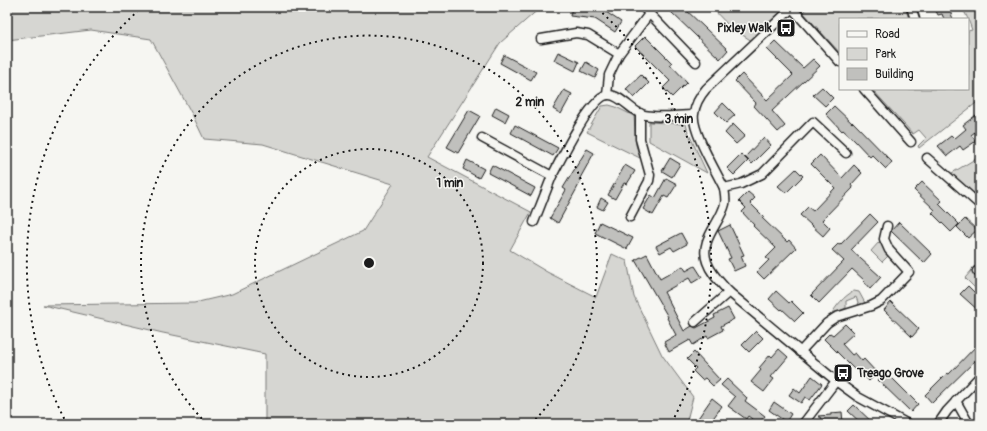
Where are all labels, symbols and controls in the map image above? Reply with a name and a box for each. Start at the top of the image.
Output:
bus stop icon: Pixley Walk [775,17,797,39]
legend [839,18,969,90]
place label: Pixley Walk [717,21,773,36]
text: Road [875,27,900,42]
text: Park [875,47,896,62]
text: Building [875,67,914,82]
text: 2 min [516,95,545,110]
text: 3 min [665,112,694,127]
text: 1 min [437,176,464,191]
centre of rings [362,256,376,270]
bus stop icon: Treago Grove [832,362,854,384]
place label: Treago Grove [856,366,925,381]

